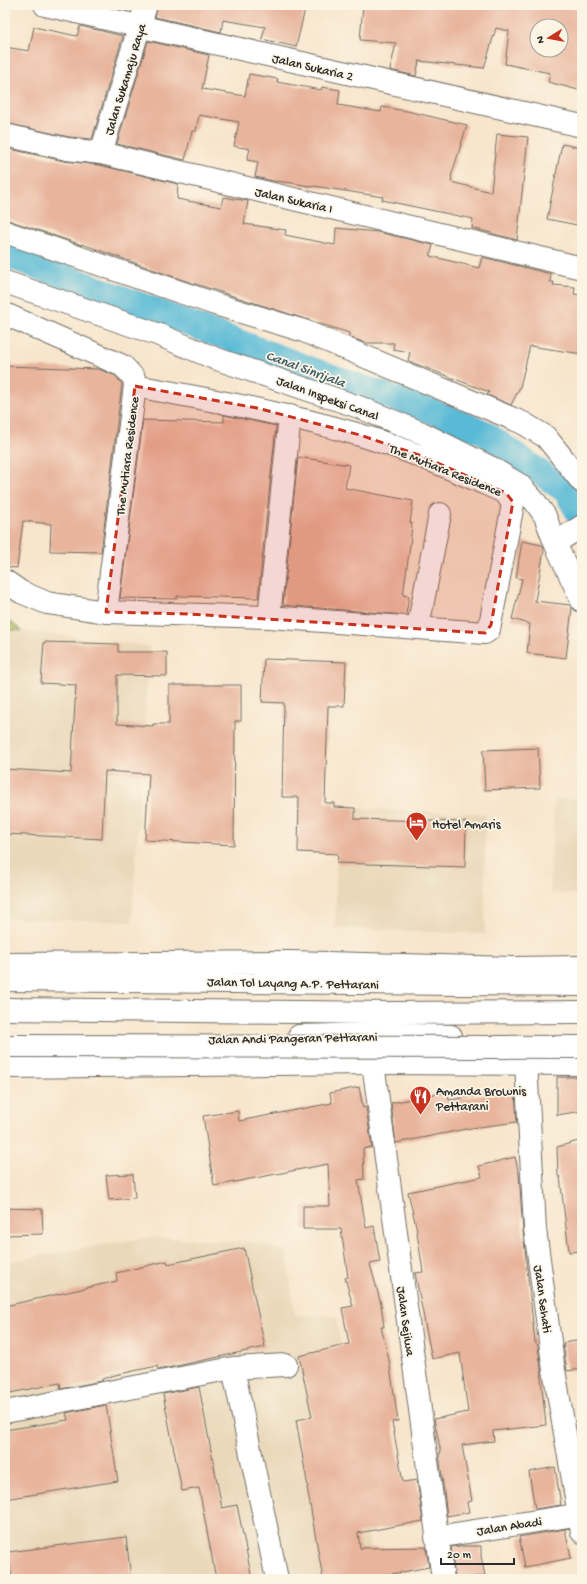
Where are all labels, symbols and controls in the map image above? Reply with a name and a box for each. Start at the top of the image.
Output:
north arrow [529,18,569,58]
street label: Jalan Sukamaju Raya [102,22,151,137]
text: N [535,35,548,44]
street label: Jalan Sukaria 2 [270,52,355,85]
street label: Jalan Sukaria I [253,185,334,218]
water label: Canal Sinrijala [263,348,348,393]
street label: Jalan Inspeksi Canal [274,374,380,425]
street label: The Mutiara Residence [114,396,143,518]
street label: The Mutiara Residence [386,442,504,501]
hotel icon: Hotel Amaris [403,810,429,843]
place label: Hotel Amaris [432,818,502,833]
street label: Jalan Tol Layang A.P. Pettarani [207,975,379,994]
street label: Jalan Andi Pangeran Pettarani [208,1031,378,1048]
restaurant icon: Amanda Brownis Pettarani [407,1084,433,1117]
place label: Amanda Brownis Pettarani [435,1085,527,1115]
street label: Jalan Sehati [529,1264,554,1334]
street label: Jalan Sejiwa [392,1286,417,1358]
street label: Jalan Abadi [476,1515,543,1540]
scale bar [441,1540,514,1566]
text: 20 m [447,1549,472,1563]

